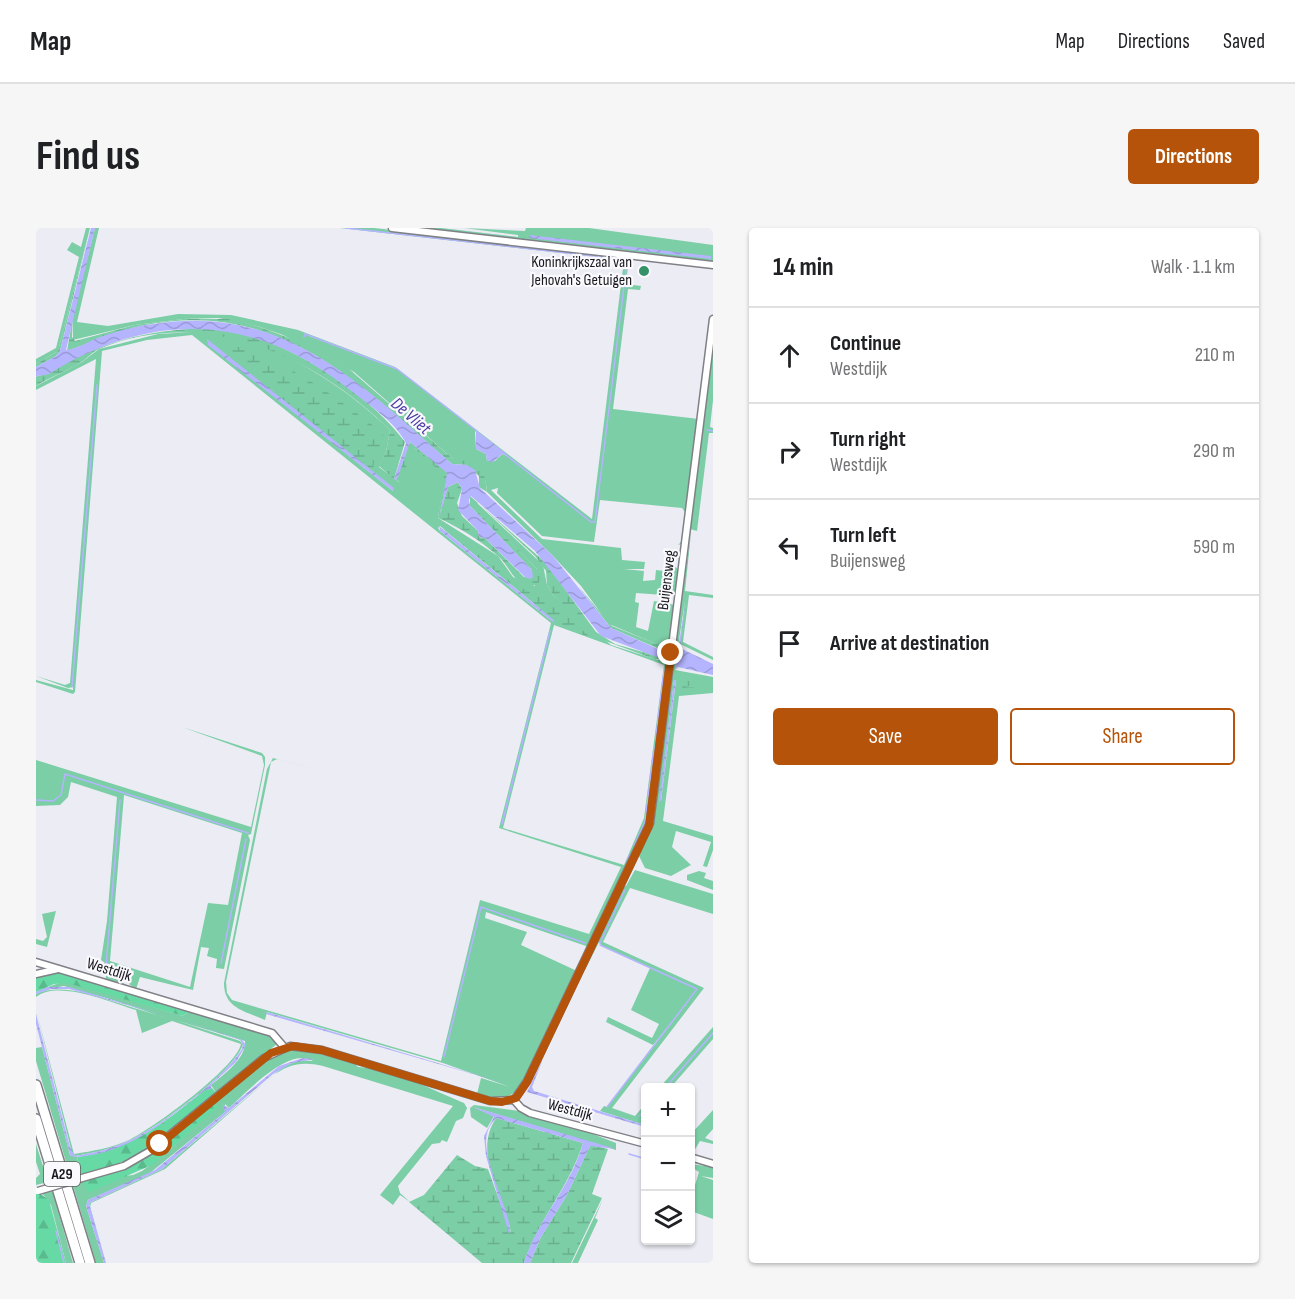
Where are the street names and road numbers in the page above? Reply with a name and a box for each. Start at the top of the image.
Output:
street label: Buijensweg [654,549,680,611]
street label: Westdijk [84,954,134,986]
street label: Westdijk [545,1095,595,1125]
road number: A29 [44,1162,80,1186]

